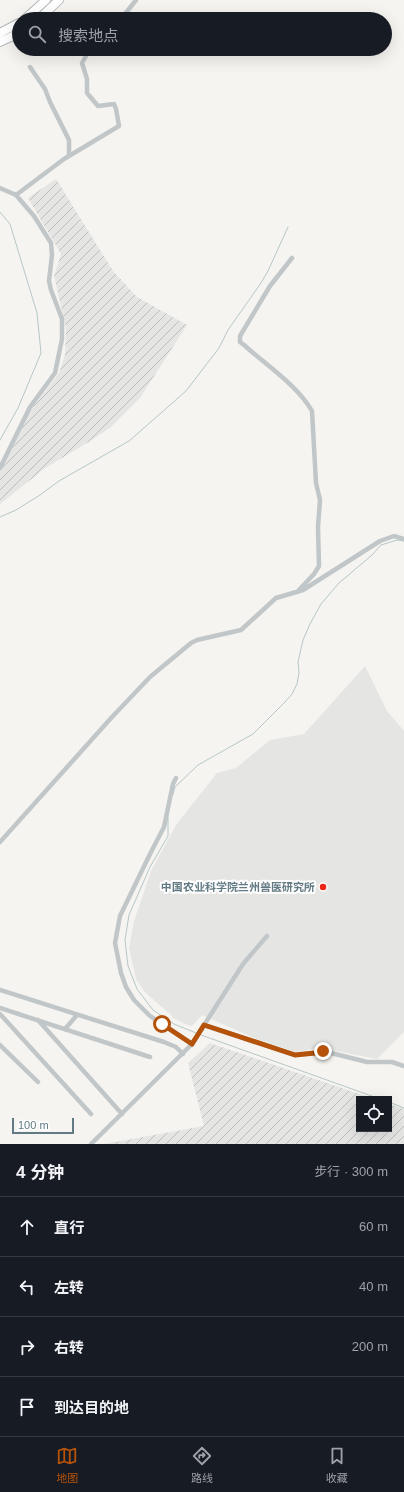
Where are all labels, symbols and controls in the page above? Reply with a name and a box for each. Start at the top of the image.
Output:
search box [12,12,392,56]
icon: search [26,23,48,45]
text: 搜索地点 [58,27,118,44]
place label: 中国农业科学院兰州兽医研究所 [161,881,315,893]
marker: 中国农业科学院兰州兽医研究所 [318,882,328,892]
route start [153,1015,171,1033]
route end [314,1042,332,1060]
map controls [356,1096,392,1132]
button: locate [356,1096,392,1132]
scale bar [12,1116,74,1135]
text: 100 m [18,1119,49,1131]
text: 4 分钟 [16,1163,64,1182]
text: 步行 · 300 m [314,1164,388,1179]
icon: ahead [16,1216,38,1238]
text: 直行 [54,1219,84,1236]
text: 60 m [359,1219,388,1234]
icon: left [16,1276,38,1298]
text: 左转 [54,1279,84,1296]
text: 40 m [359,1279,388,1294]
icon: right [16,1336,38,1358]
text: 右转 [54,1339,84,1356]
text: 200 m [352,1339,388,1354]
icon: arrive [16,1396,38,1418]
text: 到达目的地 [54,1399,129,1416]
tab: 地图 [56,1445,78,1485]
tab: 路线 [191,1445,213,1485]
tab: 收藏 [326,1445,348,1485]

